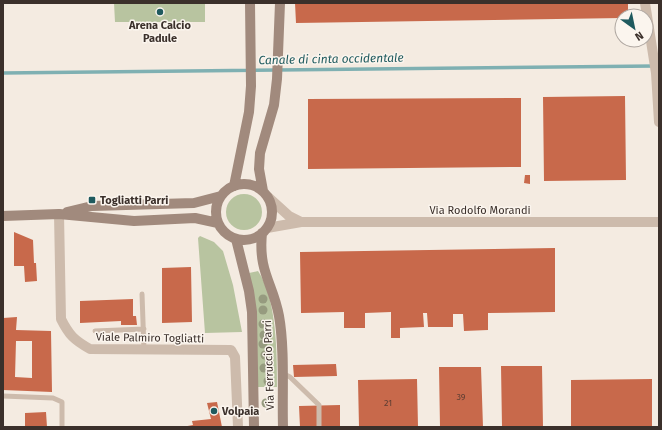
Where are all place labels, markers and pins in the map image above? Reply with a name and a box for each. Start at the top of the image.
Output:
marker: Arena Calcio Padule [155,7,165,17]
place label: Arena Calcio Padule [128,19,191,45]
place label: Togliatti Parri [100,194,168,207]
marker: Togliatti Parri [87,195,97,205]
place label: Volpaia [221,405,259,418]
marker: Volpaia [209,406,219,416]

